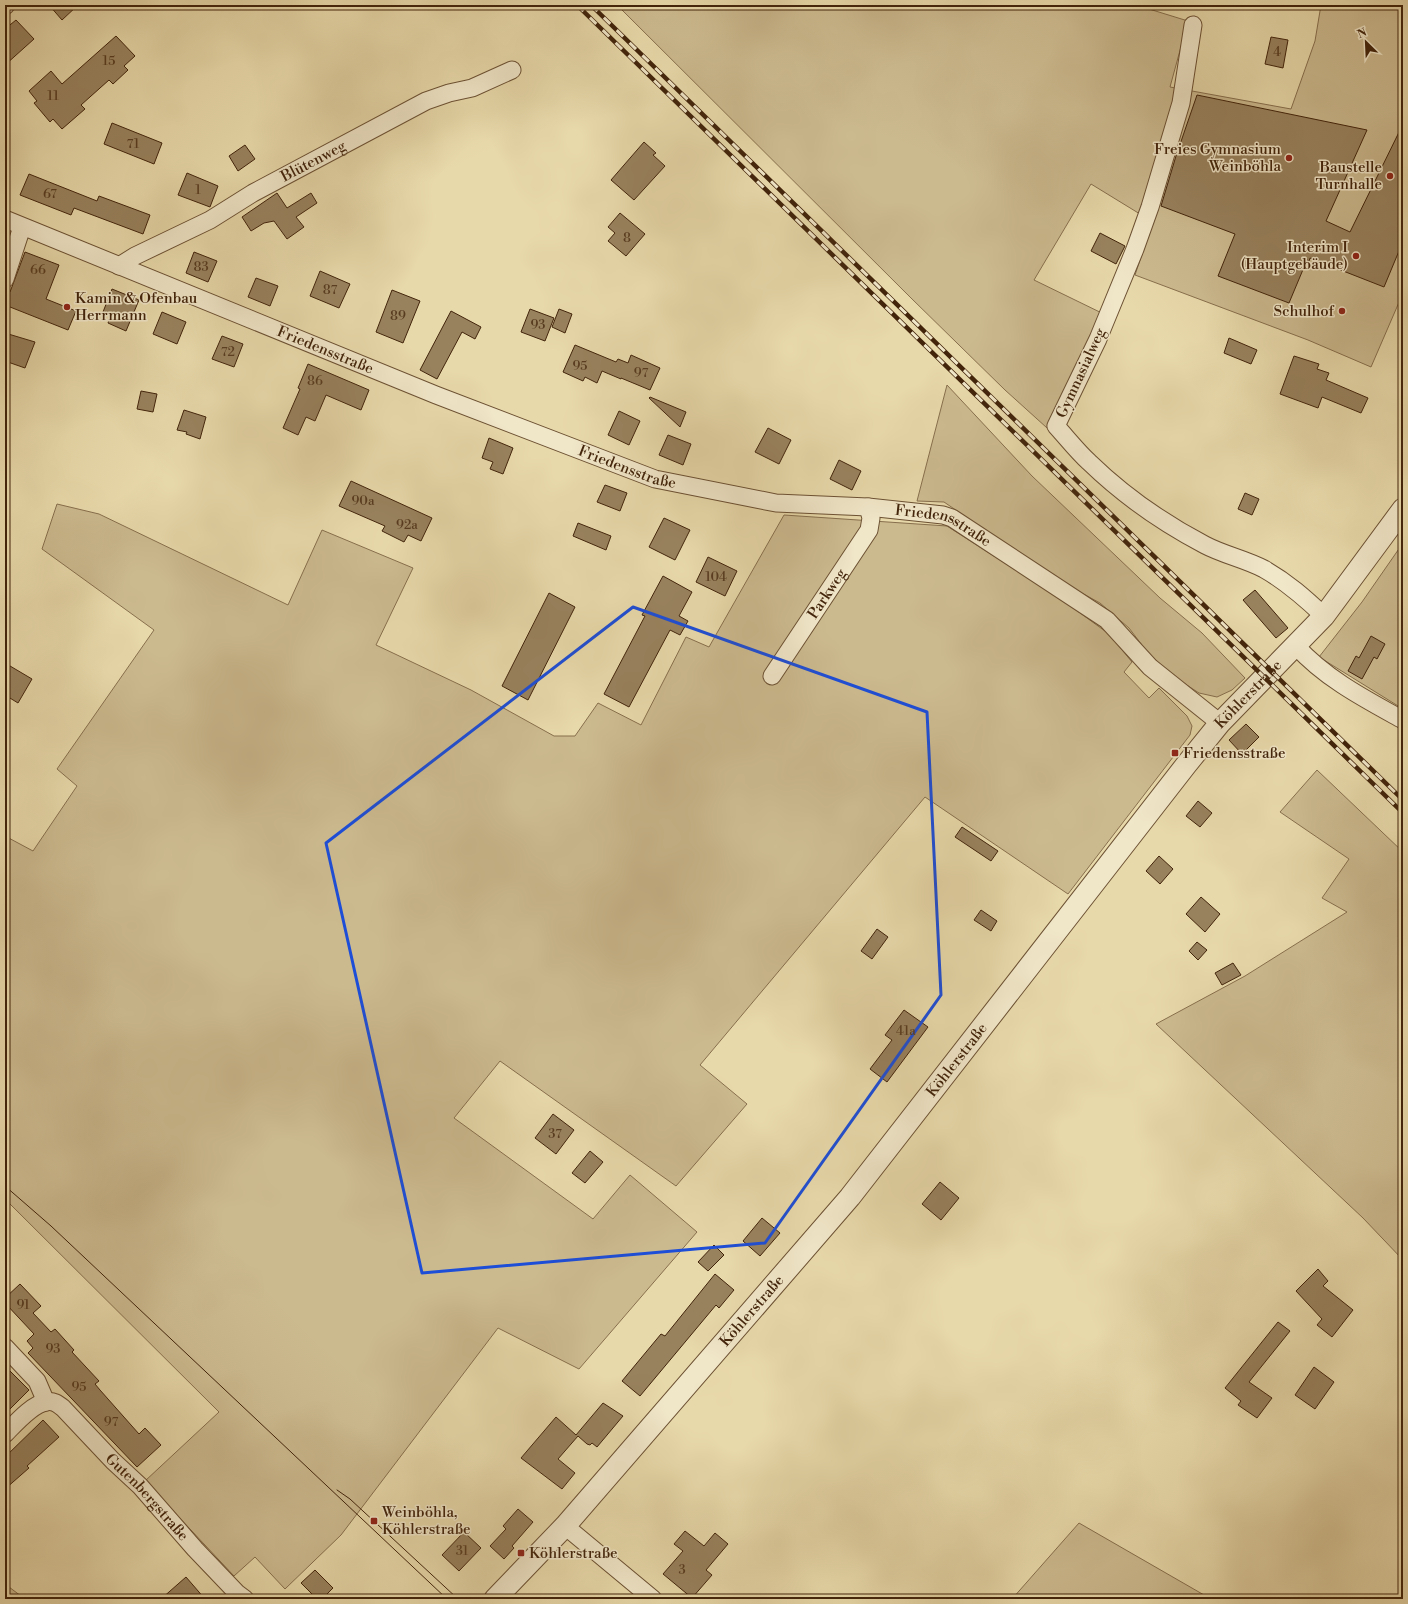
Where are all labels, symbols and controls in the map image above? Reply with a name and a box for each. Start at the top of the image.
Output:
north arrow [1346,22,1386,62]
text: N [1356,25,1369,42]
house number: 4 [1273,44,1281,60]
house number: 15 [103,53,115,69]
house number: 11 [47,88,59,104]
house number: 71 [127,136,140,152]
street label: Blütenweg [277,136,349,186]
place label: Freies Gymnasium Weinböhla [1154,140,1281,176]
marker: Freies Gymnasium Weinböhla [1284,153,1294,163]
place label: Baustelle Turnhalle [1315,158,1382,194]
marker: Baustelle Turnhalle [1385,171,1395,181]
house number: 1 [195,182,201,198]
house number: 67 [43,186,57,202]
house number: 8 [623,230,631,246]
place label: Interim I (Hauptgebäude) [1241,238,1348,274]
marker: Interim I (Hauptgebäude) [1351,251,1361,261]
house number: 83 [193,259,209,275]
house number: 66 [30,262,46,278]
house number: 87 [323,282,338,298]
place label: Kamin & Ofenbau Herrmann [75,289,198,325]
marker: Kamin & Ofenbau Herrmann [62,302,72,312]
place label: Schulhof [1273,302,1335,321]
marker: Schulhof [1337,306,1347,316]
house number: 89 [390,308,406,324]
house number: 93 [530,317,546,333]
street label: Friedensstraße [274,322,376,378]
street label: Gymnasialweg [1052,325,1110,421]
house number: 72 [221,344,235,360]
house number: 95 [572,358,588,374]
house number: 97 [634,365,649,381]
house number: 86 [307,373,323,389]
street label: Friedensstraße [576,441,678,492]
house number: 90a [351,493,375,509]
street label: Friedensstraße [894,500,995,551]
house number: 92a [396,517,418,533]
street label: Parkweg [803,564,851,622]
house number: 104 [705,569,727,585]
street label: Köhlerstraße [1210,656,1286,733]
place label: Friedensstraße [1183,744,1286,763]
marker: Friedensstraße [1170,748,1180,758]
street label: Köhlerstraße [922,1019,991,1101]
house number: 41a [896,1023,916,1039]
house number: 37 [548,1126,562,1142]
street label: Köhlerstraße [715,1271,788,1350]
house number: 91 [16,1297,30,1313]
house number: 93 [45,1341,61,1357]
house number: 95 [71,1379,87,1395]
house number: 97 [104,1414,119,1430]
street label: Gutenbergstraße [101,1449,193,1545]
place label: Weinböhla, Köhlerstraße [381,1503,471,1539]
marker: Weinböhla, Köhlerstraße [369,1516,379,1526]
house number: 31 [456,1543,469,1559]
place label: Köhlerstraße [529,1544,618,1563]
marker: Köhlerstraße [516,1548,526,1558]
house number: 3 [678,1562,686,1578]

